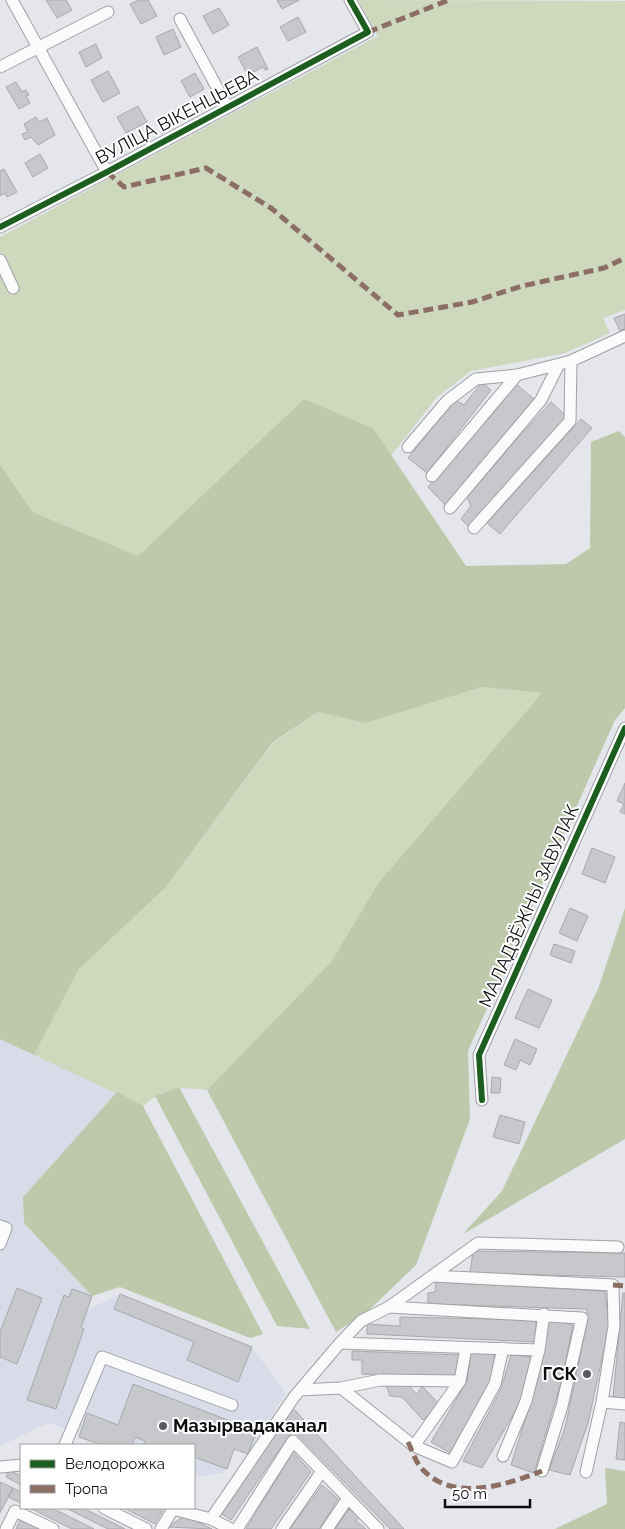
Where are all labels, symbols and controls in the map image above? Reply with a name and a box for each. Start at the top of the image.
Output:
street label: ВУЛІЦА ВІКЕНЦЬЕВА [92,65,262,168]
street label: МАЛАДЗЁЖНЫ ЗАВУЛАК [474,801,583,1010]
place label: ГСК [543,1363,578,1384]
marker: ГСК [581,1368,593,1380]
place label: Мазырвадаканал [173,1415,327,1436]
marker: Мазырвадаканал [157,1420,169,1432]
legend [20,1444,195,1509]
text: Велодорожка [65,1455,165,1473]
scale bar [445,1476,530,1508]
text: Тропа [65,1480,108,1498]
text: 50 m [452,1485,487,1503]

